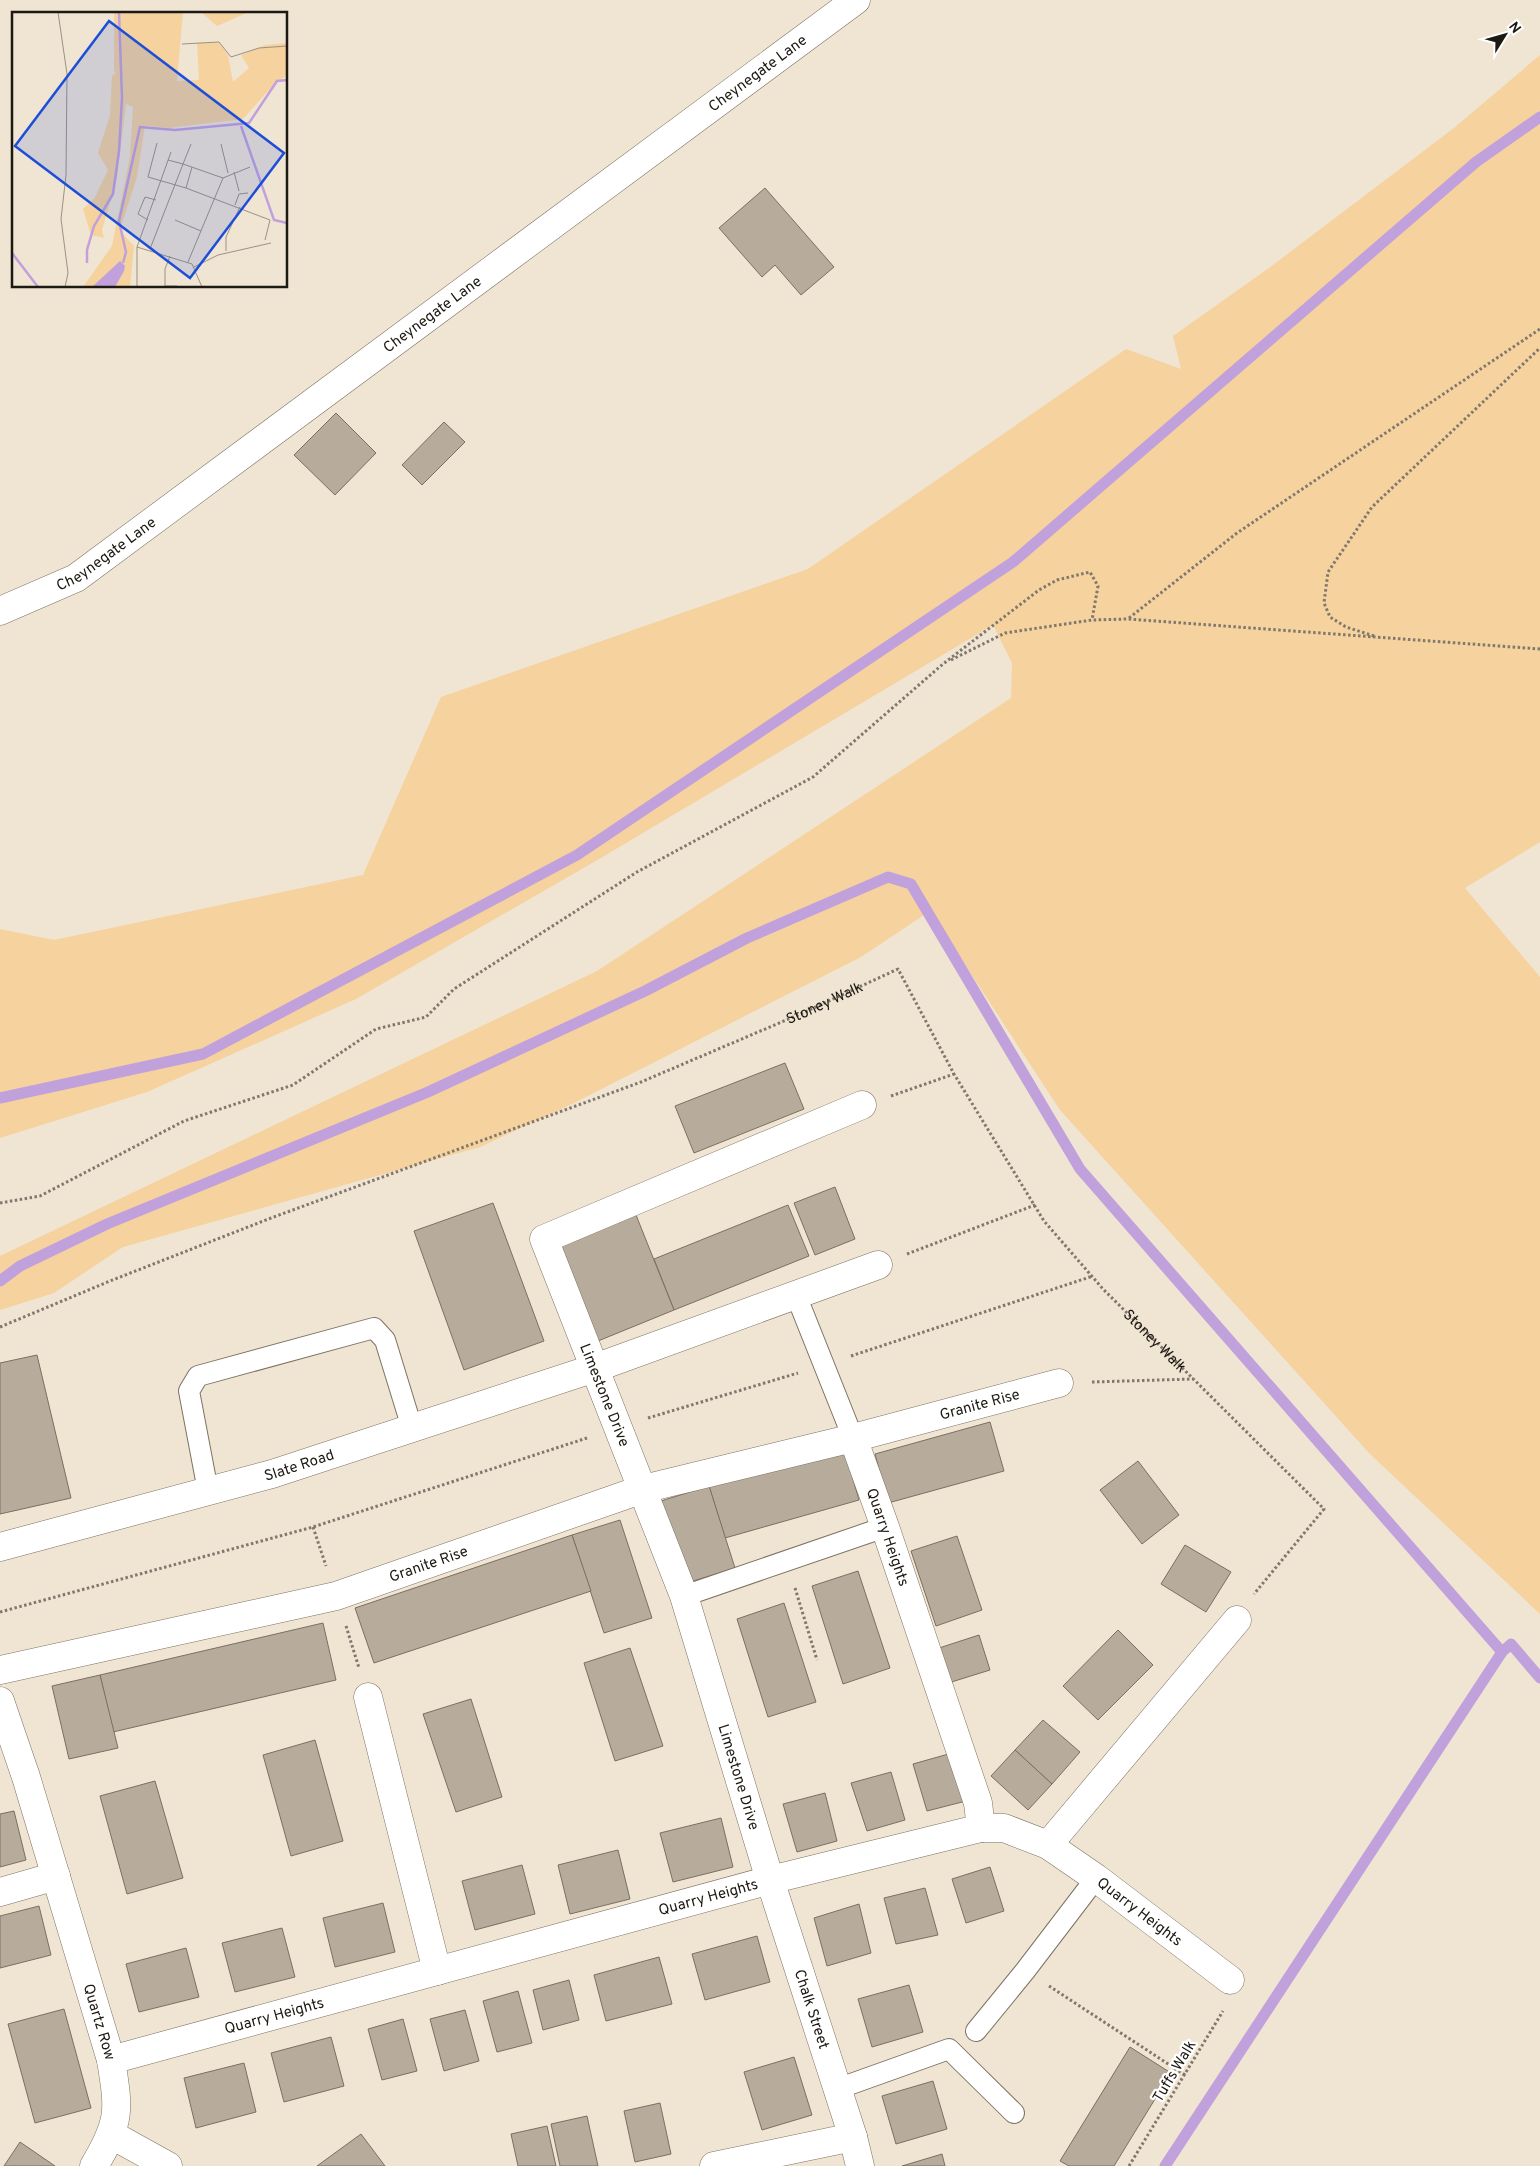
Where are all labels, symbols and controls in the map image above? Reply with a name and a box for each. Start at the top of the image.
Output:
north arrow [1480,10,1530,60]
inset map [12,12,288,288]
text: N [1504,19,1524,37]
street label: Cheynegate Lane [705,32,811,117]
street label: Cheynegate Lane [380,273,486,358]
street label: Cheynegate Lane [54,514,161,596]
street label: Stoney Walk [784,978,866,1030]
street label: Stoney Walk [1118,1306,1190,1378]
street label: Limestone Drive [574,1341,633,1450]
street label: Granite Rise [938,1386,1022,1425]
street label: Slate Road [262,1446,337,1487]
street label: Quarry Heights [861,1486,912,1589]
street label: Granite Rise [387,1543,471,1588]
street label: Limestone Drive [712,1722,763,1833]
street label: Quarry Heights [1092,1874,1186,1951]
street label: Quarry Heights [657,1876,760,1921]
street label: Chalk Street [789,1967,832,2052]
street label: Quartz Row [78,1982,119,2063]
street label: Quarry Heights [222,1994,326,2040]
street label: Tuffs Walk [1149,2037,1201,2106]

